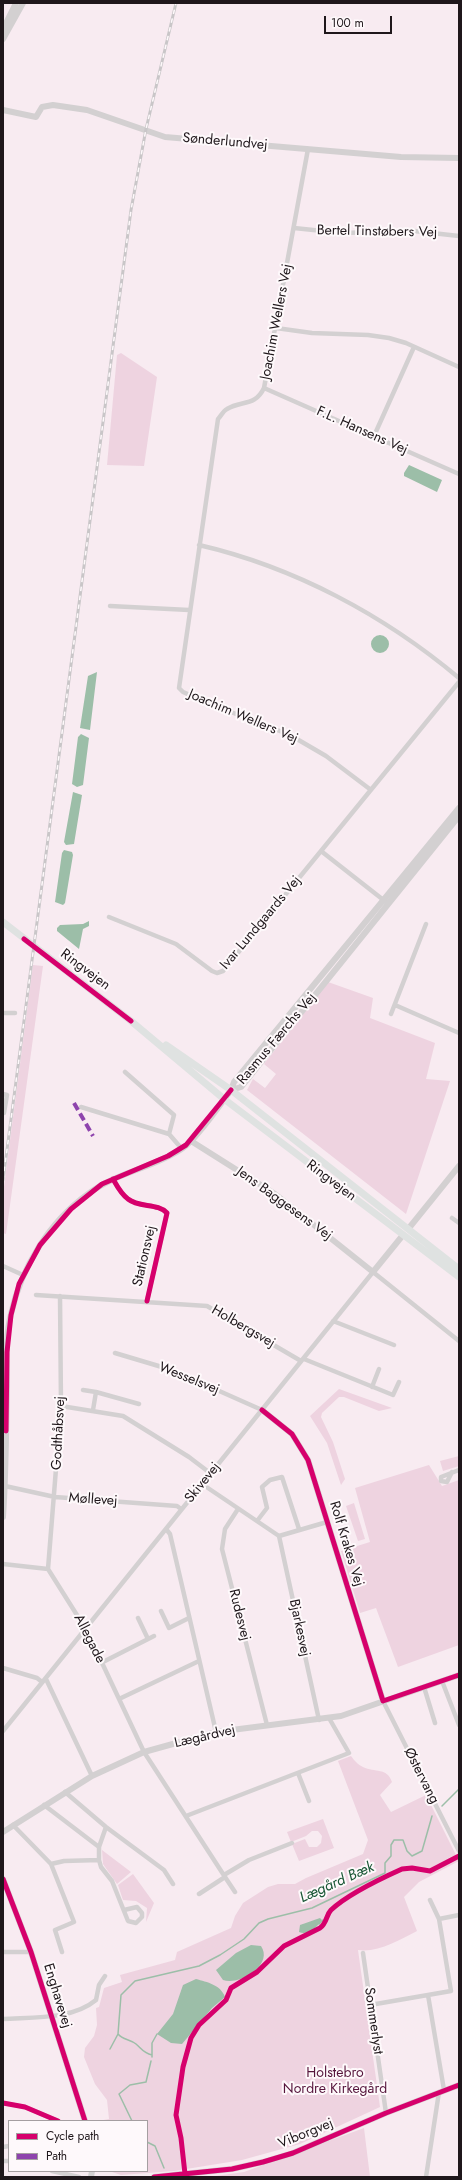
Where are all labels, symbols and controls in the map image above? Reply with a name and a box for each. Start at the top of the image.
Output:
scale bar [326,8,394,34]
text: 100 m [331,14,364,32]
street label: Sønderlundvej [182,130,268,154]
street label: Bertel Tinstøbers Vej [317,223,437,241]
street label: Joachim Wellers Vej [258,263,296,381]
street label: F.L. Hansens Vej [314,403,410,459]
street label: Joachim Wellers Vej [186,686,300,748]
street label: Ivar Lundgaards Vej [217,873,305,973]
street label: Ringvejen [57,946,113,994]
street label: Rasmus Færchs Vej [234,990,320,1088]
street label: Ringvejen [303,1157,359,1205]
street label: Jens Baggesens Vej [233,1164,335,1244]
street label: Stationsvej [130,1224,160,1288]
street label: Holbergsvej [208,1302,278,1352]
street label: Wesselsvej [156,1359,222,1399]
street label: Godthåbsvej [49,1396,69,1470]
street label: Skivevej [182,1459,224,1507]
street label: Møllevej [68,1490,118,1510]
street label: Rolf Krakes Vej [325,1499,367,1589]
street label: Rudesvej [224,1587,254,1643]
street label: Bjarkesvej [285,1598,313,1658]
street label: Allegade [70,1612,108,1666]
street label: Lægårdvej [173,1722,237,1752]
street label: Østervang [400,1745,442,1807]
water label: Lægård Bæk [297,1859,377,1907]
street label: Enghavevej [39,1962,75,2030]
street label: Sommerlyst [360,1986,386,2056]
park label: Holstebro Nordre Kirkegård [283,2066,387,2098]
street label: Viborgvej [276,2115,336,2153]
legend [8,2120,148,2172]
text: Cycle path [46,2127,99,2145]
text: Path [46,2147,67,2165]

